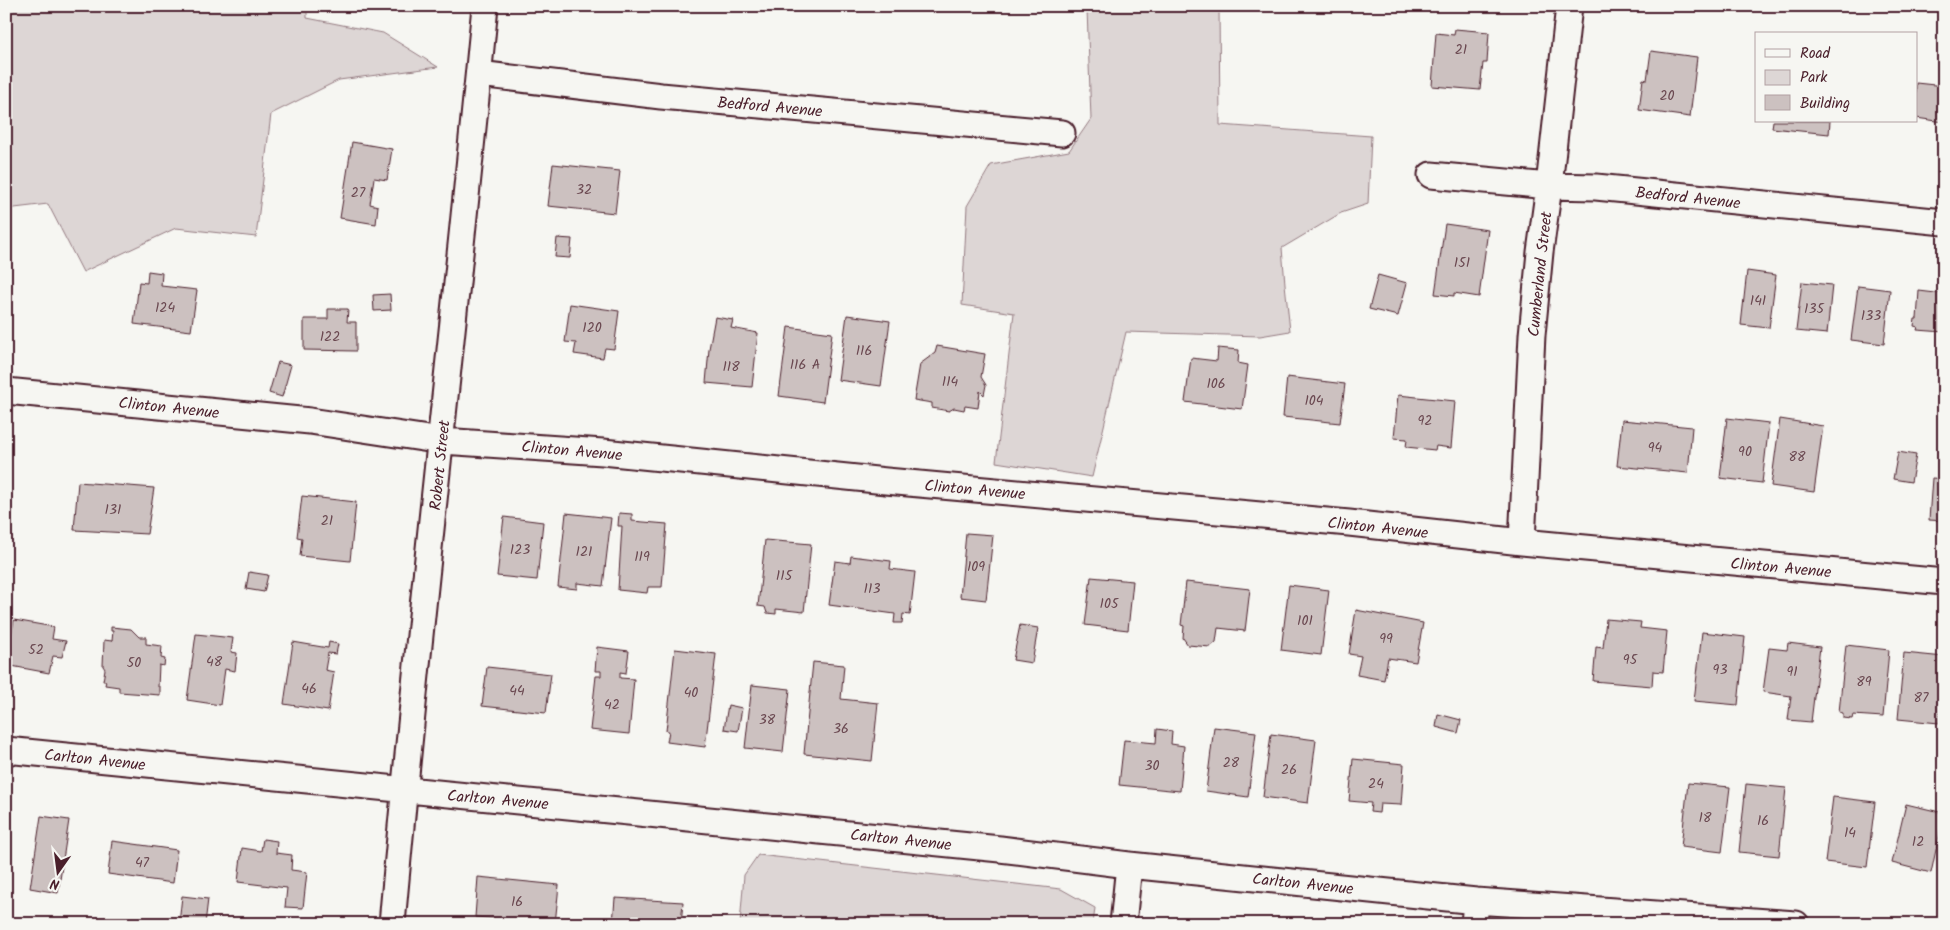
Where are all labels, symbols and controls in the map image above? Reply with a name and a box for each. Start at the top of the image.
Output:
legend [1755,32,1918,122]
house number: 21 [1455,39,1467,61]
text: Road [1800,42,1831,66]
text: Park [1800,66,1828,90]
house number: 20 [1659,85,1675,107]
street label: Bedford Avenue [716,90,823,125]
text: Building [1800,92,1850,116]
house number: 32 [576,179,592,201]
street label: Bedford Avenue [1634,181,1742,216]
house number: 27 [351,182,366,204]
street label: Cumberland Street [1521,209,1560,338]
house number: 151 [1454,252,1470,274]
house number: 141 [1750,290,1766,312]
house number: 124 [155,297,175,319]
house number: 135 [1804,298,1825,320]
house number: 133 [1861,305,1881,327]
house number: 120 [582,317,602,339]
house number: 122 [320,326,340,348]
house number: 116 [856,340,872,362]
house number: 116 A [790,354,820,376]
house number: 118 [722,356,740,378]
house number: 114 [942,371,959,393]
house number: 106 [1206,373,1226,395]
house number: 104 [1304,390,1324,412]
street label: Clinton Avenue [117,391,221,426]
house number: 92 [1418,410,1432,432]
street label: Robert Street [423,418,458,512]
street label: Clinton Avenue [520,435,623,468]
house number: 94 [1648,437,1663,459]
house number: 90 [1738,441,1752,463]
house number: 88 [1789,446,1806,468]
street label: Clinton Avenue [923,474,1026,507]
house number: 131 [105,499,121,521]
house number: 21 [321,510,333,532]
street label: Clinton Avenue [1326,511,1430,546]
house number: 123 [510,539,530,561]
house number: 121 [576,541,592,563]
house number: 119 [634,546,650,568]
street label: Clinton Avenue [1729,552,1832,585]
house number: 109 [967,556,985,578]
house number: 115 [776,565,794,587]
house number: 113 [864,578,880,600]
house number: 105 [1100,593,1120,615]
house number: 101 [1297,610,1313,632]
house number: 99 [1379,628,1393,650]
house number: 52 [28,639,44,661]
house number: 95 [1623,649,1639,671]
house number: 48 [206,651,223,673]
house number: 50 [127,652,141,674]
house number: 93 [1713,659,1727,681]
house number: 91 [1786,661,1798,683]
house number: 89 [1856,671,1872,693]
house number: 46 [301,678,317,700]
house number: 44 [509,680,525,702]
house number: 40 [684,682,698,704]
house number: 87 [1914,687,1929,709]
house number: 42 [604,694,620,716]
house number: 38 [759,709,776,731]
house number: 36 [833,718,849,740]
street label: Carlton Avenue [43,743,147,778]
house number: 28 [1223,752,1240,774]
house number: 30 [1145,755,1160,777]
house number: 26 [1281,759,1297,781]
house number: 24 [1368,773,1384,795]
street label: Carlton Avenue [446,784,550,817]
house number: 18 [1699,807,1712,829]
house number: 16 [1757,810,1769,832]
house number: 14 [1844,822,1856,844]
street label: Carlton Avenue [849,823,953,858]
house number: 12 [1912,831,1924,853]
north arrow [32,848,82,898]
house number: 47 [135,852,150,874]
street label: Carlton Avenue [1251,867,1355,902]
text: N [48,872,62,895]
house number: 16 [511,891,523,913]

